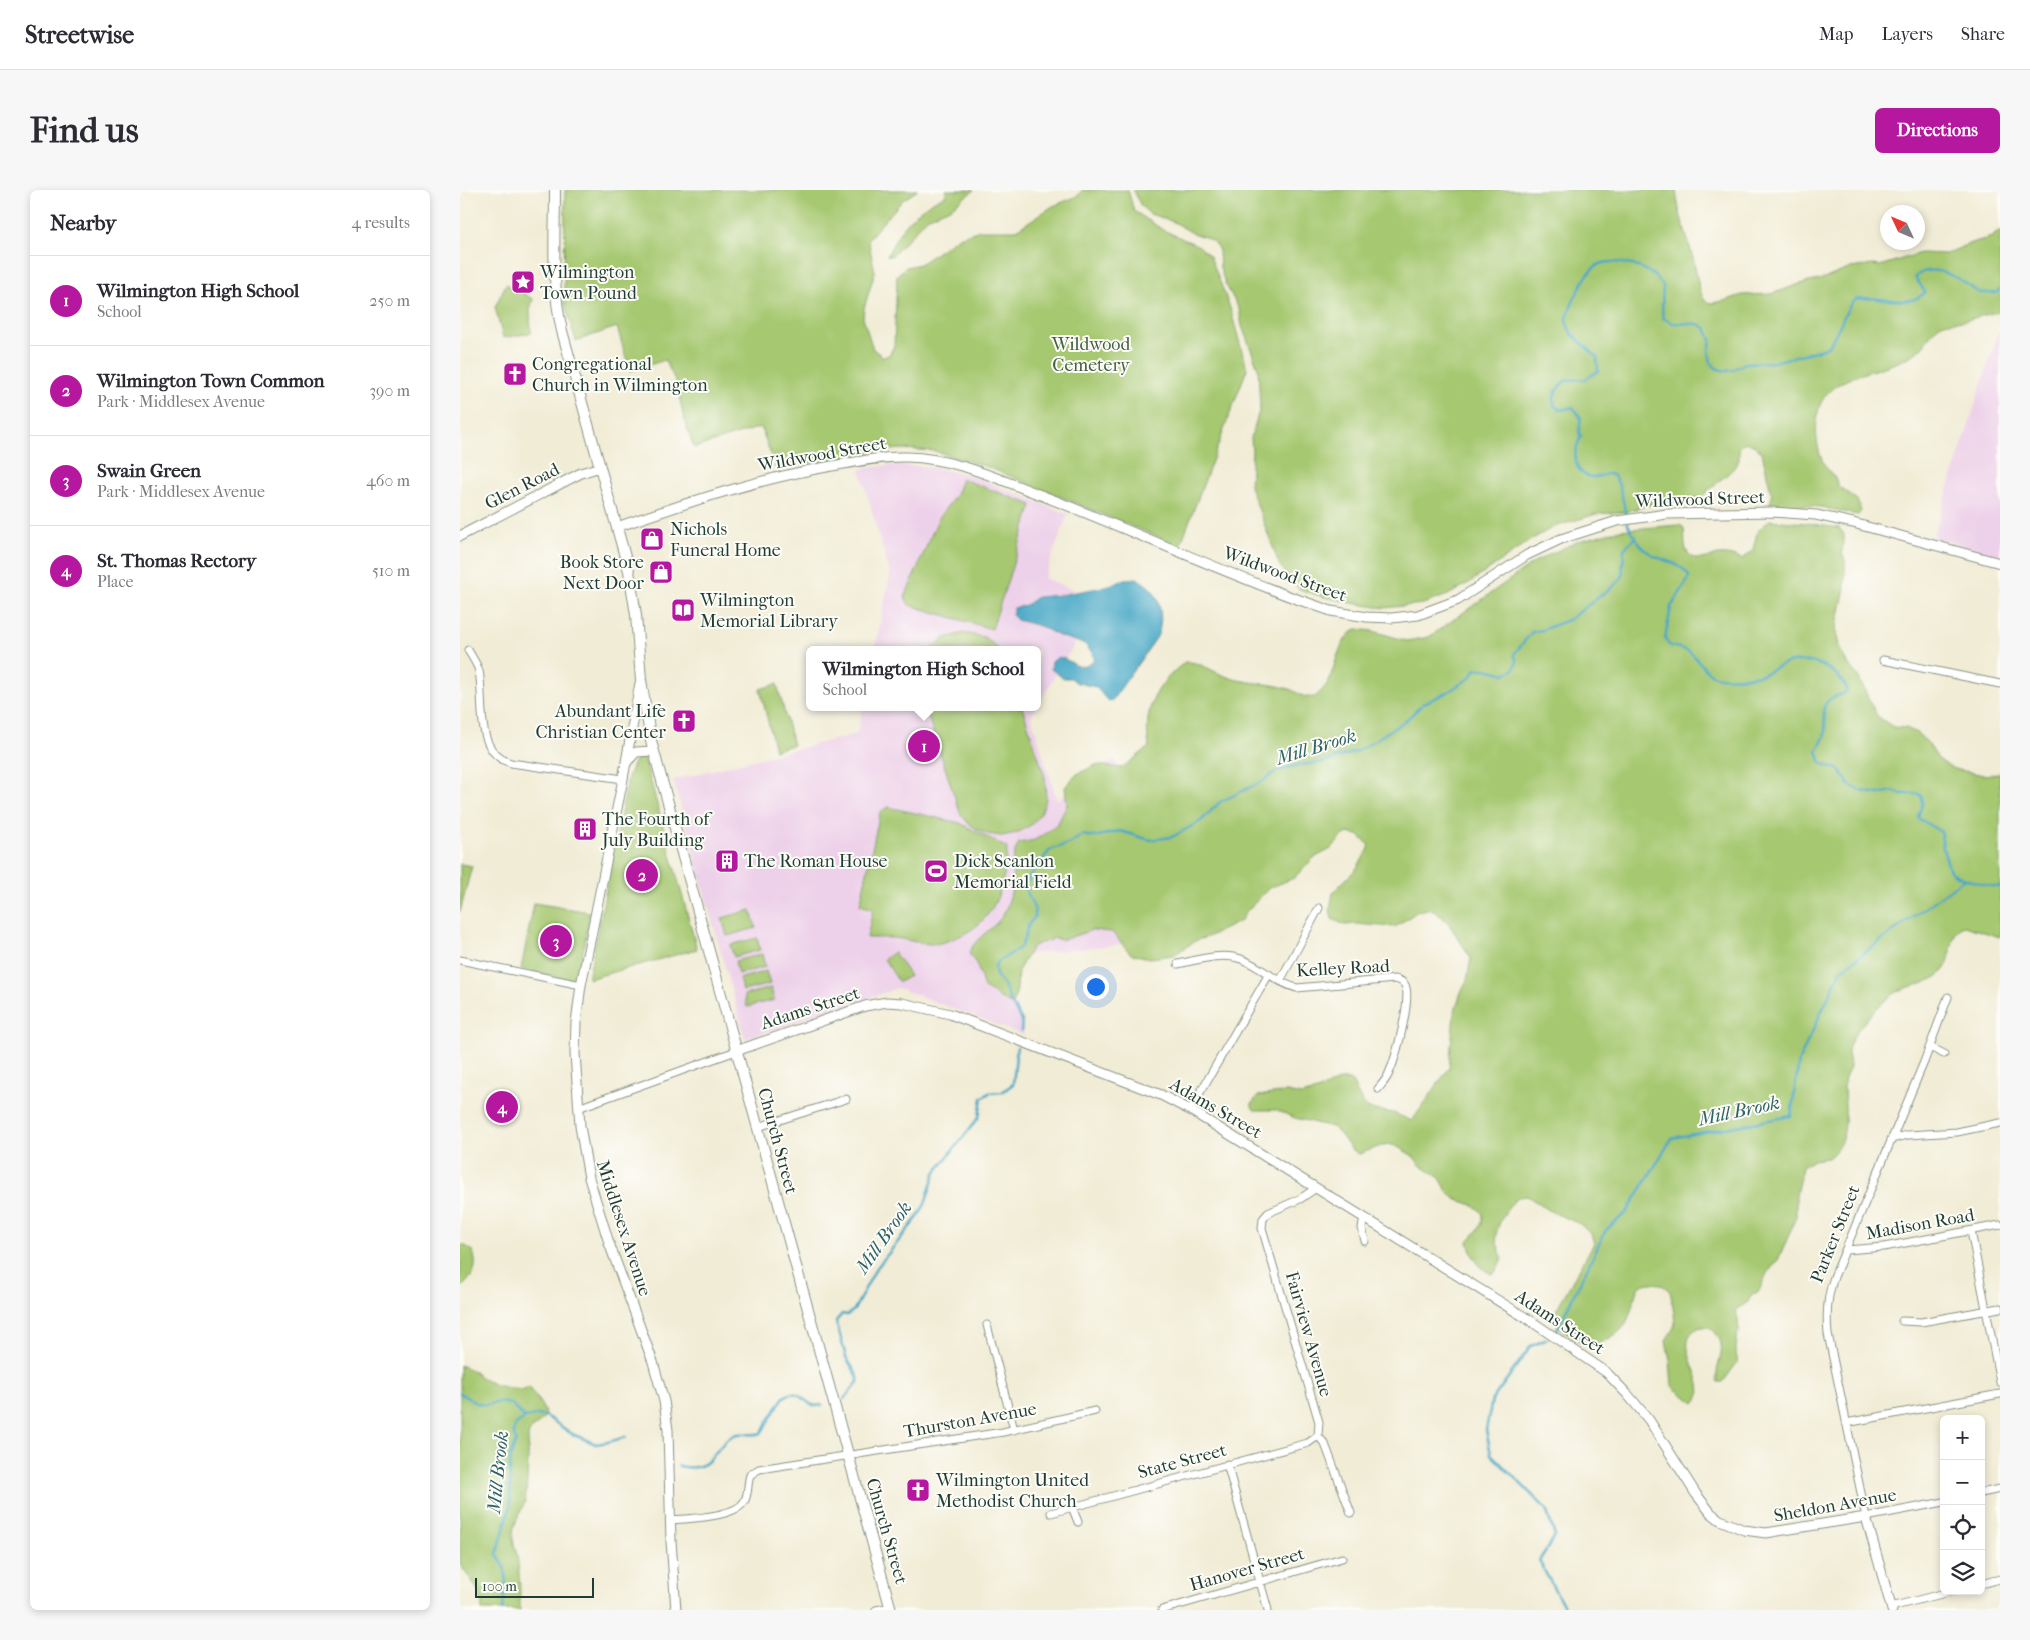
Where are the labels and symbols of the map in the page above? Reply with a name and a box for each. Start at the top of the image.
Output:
north arrow [1880,205,1925,250]
place label: Wilmington Town Pound [539,262,637,304]
place icon: Wilmington Town Pound [510,269,536,295]
park label: Wildwood Cemetery [1051,334,1131,376]
place label: Congregational Church in Wilmington [532,354,708,396]
church icon: Congregational Church in Wilmington [502,361,528,387]
street label: Wildwood Street [755,433,888,476]
street label: Glen Road [481,459,563,514]
street label: Wildwood Street [1634,487,1766,512]
place label: Nichols Funeral Home [670,519,781,561]
shop icon: Nichols Funeral Home [639,526,665,552]
street label: Wildwood Street [1219,542,1350,607]
place label: Book Store Next Door [560,552,644,594]
shop icon: Book Store Next Door [648,559,674,585]
place label: Wilmington Memorial Library [699,590,839,632]
library icon: Wilmington Memorial Library [670,597,696,623]
place label: Abundant Life Christian Center [535,701,666,743]
church icon: Abundant Life Christian Center [671,708,697,734]
water label: Mill Brook [1272,724,1359,770]
pin: 1 [908,727,940,765]
place label: The Fourth of July Building [600,809,713,851]
building icon: The Fourth of July Building [572,816,598,842]
building icon: The Roman House [714,848,740,874]
place label: The Roman House [744,851,888,872]
place label: Dick Scanlon Memorial Field [954,851,1072,893]
pin: 2 [626,856,658,894]
sports icon: Dick Scanlon Memorial Field [923,858,949,884]
pin: 3 [540,922,572,960]
street label: Kelley Road [1296,956,1391,981]
your location [1083,974,1109,1000]
street label: Adams Street [757,982,863,1035]
street label: Adams Street [1165,1073,1266,1144]
street label: Church Street [753,1086,802,1197]
pin: 4 [486,1088,518,1126]
water label: Mill Brook [1695,1092,1782,1131]
street label: Middlesex Avenue [592,1157,655,1299]
street label: Parker Street [1806,1182,1865,1286]
water label: Mill Brook [850,1197,917,1279]
street label: Madison Road [1864,1205,1976,1244]
street label: Fairview Avenue [1281,1269,1336,1399]
street label: Adams Street [1510,1285,1609,1360]
street label: Thurston Avenue [902,1398,1038,1443]
water label: Mill Brook [483,1430,513,1516]
street label: State Street [1136,1439,1229,1483]
place label: Wilmington United Methodist Church [935,1470,1089,1512]
street label: Church Street [861,1476,912,1587]
church icon: Wilmington United Methodist Church [905,1477,931,1503]
street label: Sheldon Avenue [1772,1484,1898,1527]
street label: Hanover Street [1187,1543,1307,1596]
scale bar [475,1575,594,1598]

